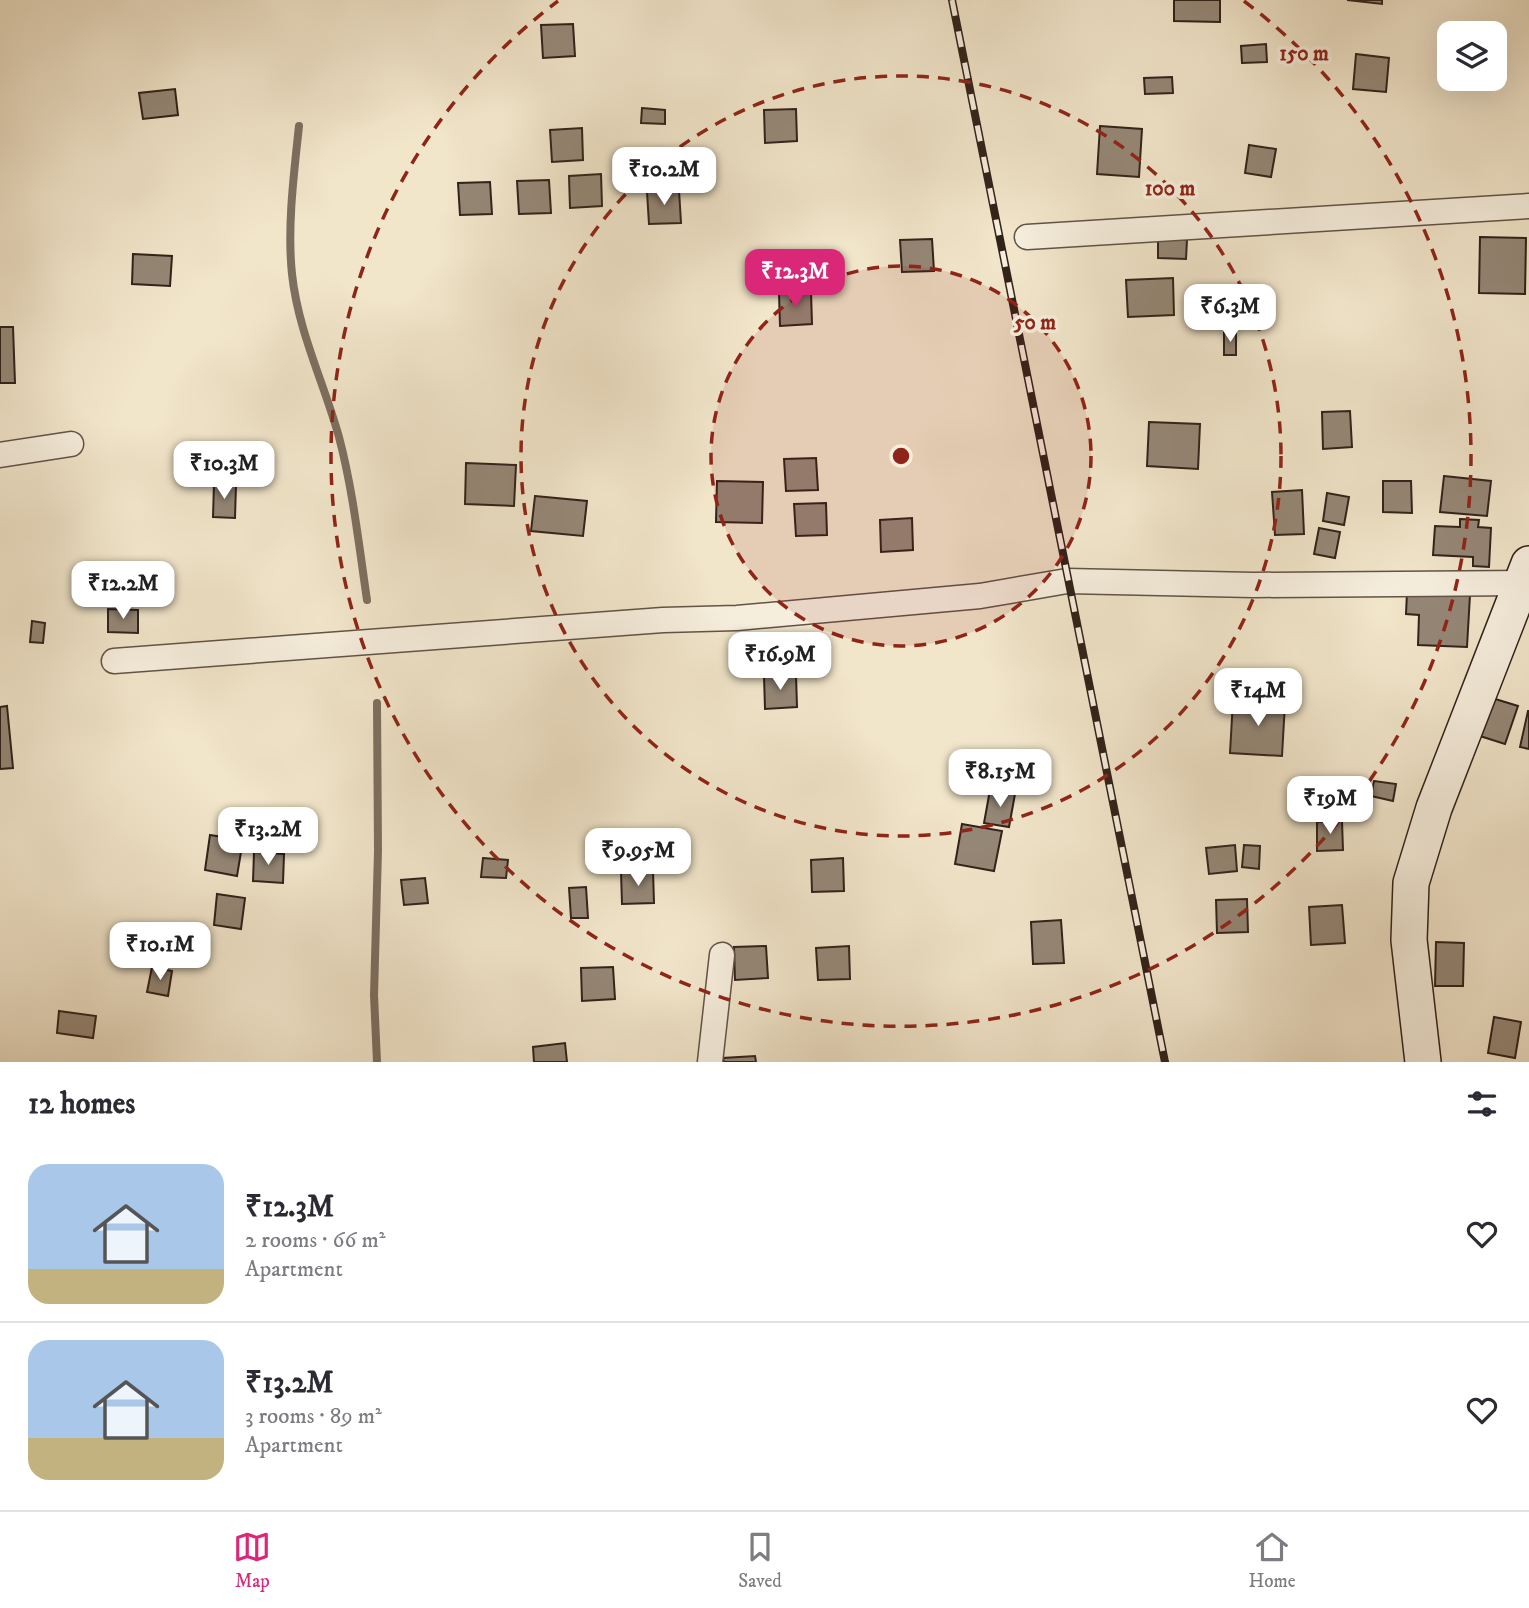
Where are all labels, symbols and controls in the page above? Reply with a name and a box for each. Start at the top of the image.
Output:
map controls [1437,21,1507,91]
button: layers [1437,21,1507,91]
text: 150 m [1279,41,1329,67]
pin: ₹10.2M [607,148,721,207]
text: ₹10.2M [628,155,700,184]
text: 100 m [1145,176,1195,202]
pin: ₹12.3M [738,250,852,309]
text: ₹12.3M [761,257,829,286]
pin: ₹6.3M [1181,284,1279,344]
text: ₹6.3M [1200,292,1260,321]
text: 50 m [1013,310,1056,336]
pin: ₹10.3M [167,442,281,501]
centre of rings [889,444,913,468]
text: ₹10.3M [190,449,258,478]
pin: ₹12.2M [66,562,180,621]
text: ₹12.2M [87,569,159,598]
pin: ₹16.9M [723,632,837,692]
text: ₹16.9M [744,640,816,669]
pin: ₹14M [1217,668,1299,728]
text: ₹14M [1230,676,1286,705]
pin: ₹8.15M [943,750,1057,809]
text: ₹8.15M [965,757,1035,786]
pin: ₹19M [1289,776,1371,836]
text: ₹19M [1303,784,1357,813]
pin: ₹13.2M [211,808,325,867]
text: ₹13.2M [234,815,302,844]
pin: ₹9.95M [581,828,695,888]
text: ₹9.95M [601,836,675,865]
pin: ₹10.1M [103,922,217,982]
text: ₹10.1M [126,930,194,959]
icon: filters [1463,1085,1501,1123]
text: 12 homes [28,1086,135,1123]
text: ₹12.3M [245,1189,334,1226]
icon: home [84,1192,168,1276]
icon: heart [1463,1215,1501,1253]
text: 2 rooms · 66 m² [245,1226,385,1255]
text: Apartment [245,1255,343,1284]
text: ₹13.2M [245,1365,334,1402]
icon: home [84,1368,168,1452]
icon: heart [1463,1391,1501,1429]
text: 3 rooms · 89 m² [245,1402,382,1431]
text: Apartment [245,1431,343,1460]
tab: Map [233,1528,271,1593]
tab: Saved [738,1528,782,1593]
tab: Home [1249,1528,1296,1593]

